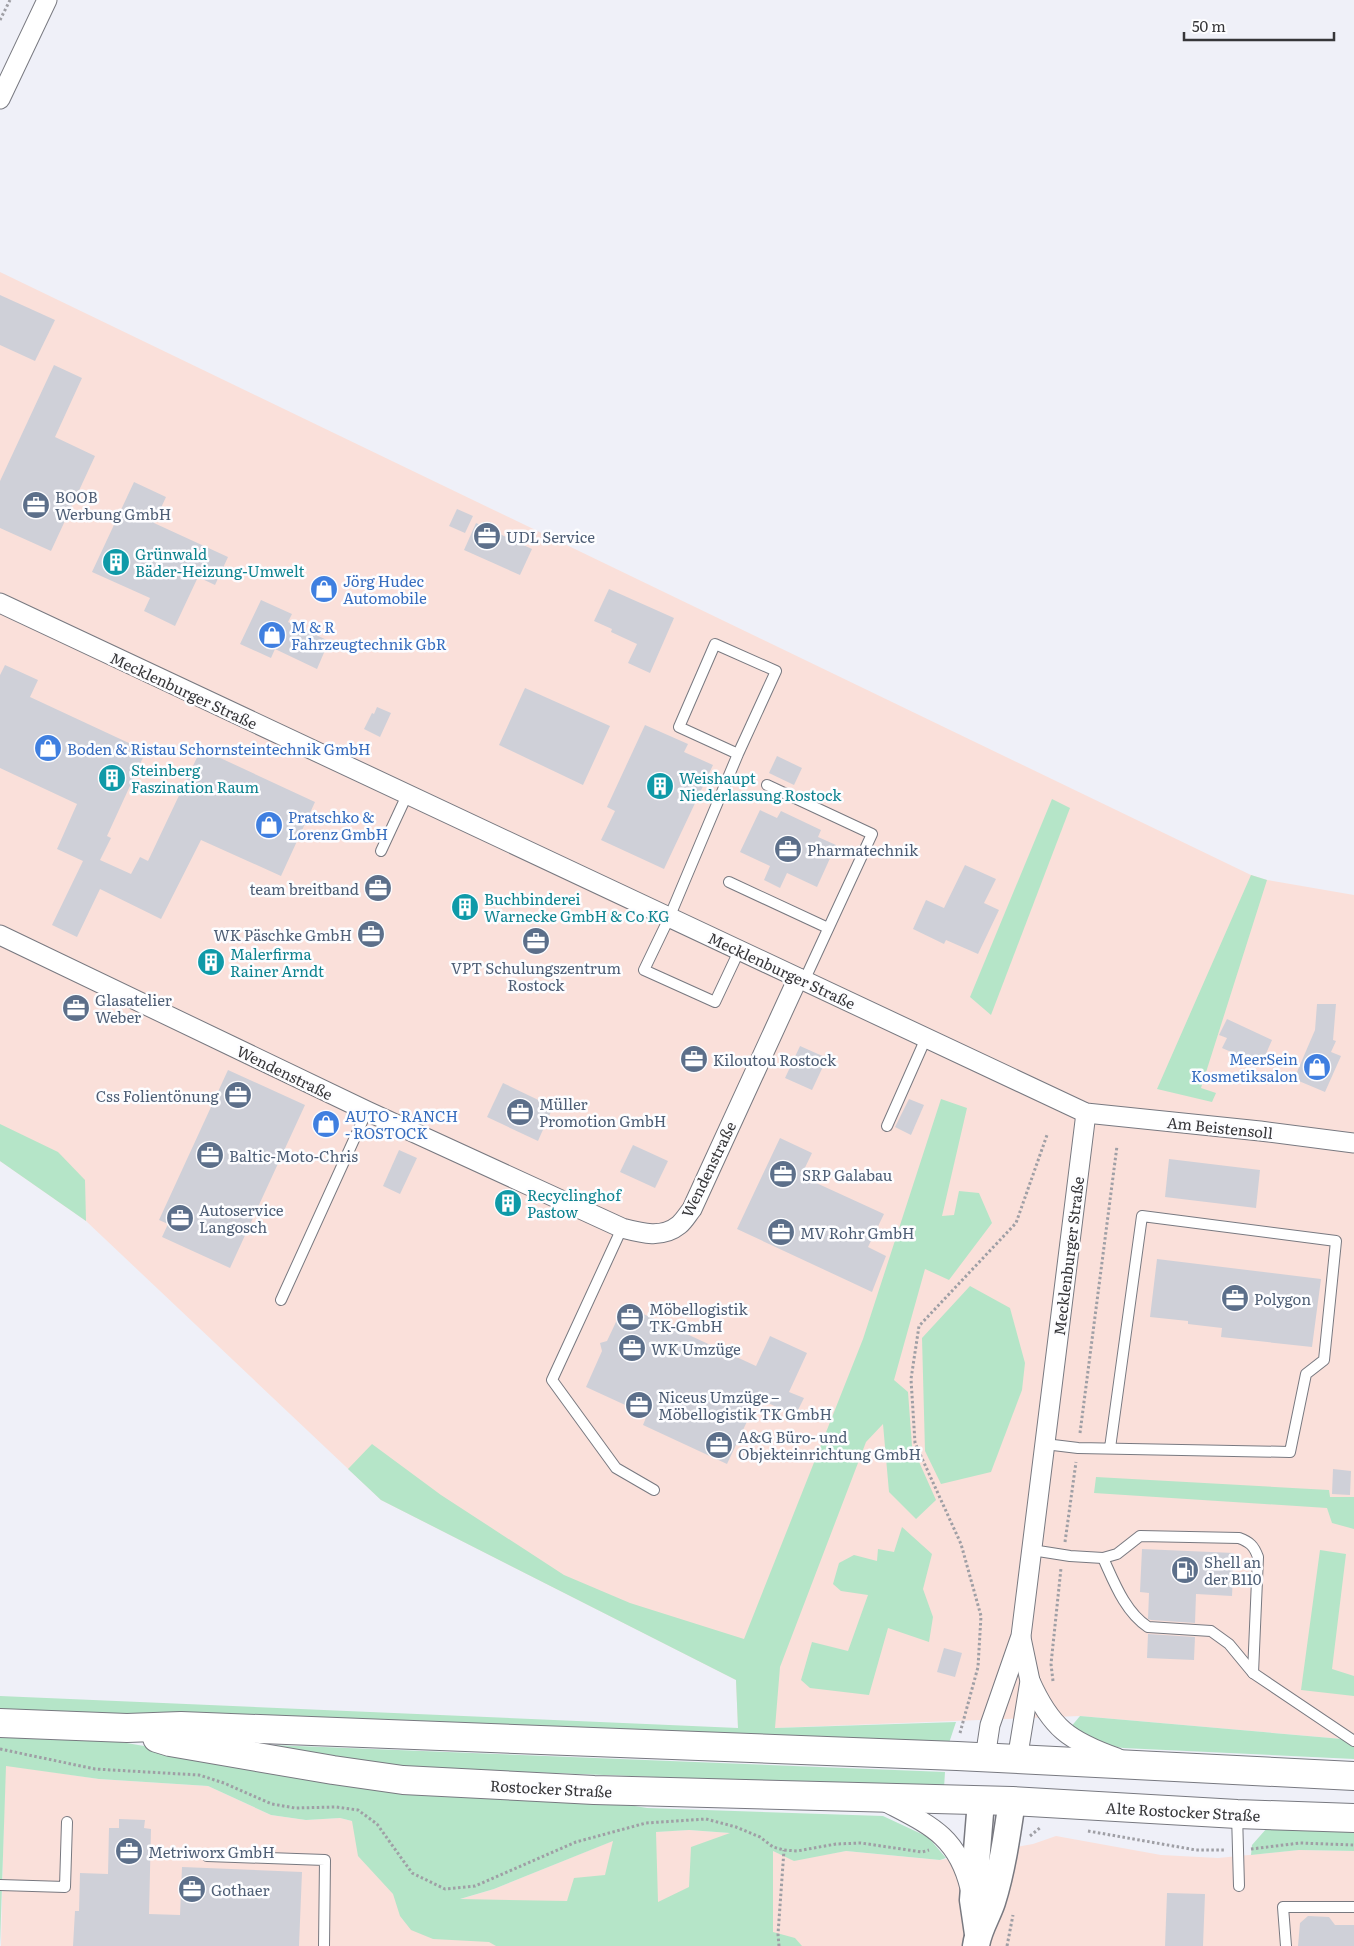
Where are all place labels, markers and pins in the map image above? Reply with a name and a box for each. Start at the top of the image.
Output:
place label: BOOB Werbung GmbH [55,485,171,525]
office icon: BOOB Werbung GmbH [21,490,51,520]
office icon: UDL Service [472,521,502,551]
place label: UDL Service [506,525,595,548]
place label: Grünwald Bäder-Heizung-Umwelt [135,542,305,582]
building icon: Grünwald Bäder-Heizung-Umwelt [101,547,131,577]
place label: Jörg Hudec Automobile [343,569,427,609]
shop icon: Jörg Hudec Automobile [309,574,339,604]
place label: M & R Fahrzeugtechnik GbR [291,615,447,655]
shop icon: M & R Fahrzeugtechnik GbR [257,620,287,650]
shop icon: Boden & Ristau Schornsteintechnik GmbH [33,733,63,763]
place label: Boden & Ristau Schornsteintechnik GmbH [67,737,371,760]
place label: Steinberg Faszination Raum [131,758,260,798]
building icon: Steinberg Faszination Raum [97,763,127,793]
place label: Weishaupt Niederlassung Rostock [679,766,842,806]
building icon: Weishaupt Niederlassung Rostock [645,771,675,801]
place label: Pratschko & Lorenz GmbH [288,805,388,845]
shop icon: Pratschko & Lorenz GmbH [254,810,284,840]
office icon: Pharmatechnik [773,834,803,864]
place label: Pharmatechnik [807,838,919,861]
office icon: team breitband [363,873,393,903]
place label: team breitband [249,877,359,900]
place label: Buchbinderei Warnecke GmbH & Co KG [484,887,669,927]
building icon: Buchbinderei Warnecke GmbH & Co KG [450,892,480,922]
office icon: WK Päschke GmbH [356,919,386,949]
place label: WK Päschke GmbH [213,923,352,946]
office icon: VPT Schulungszentrum Rostock [521,926,551,956]
place label: Malerfirma Rainer Arndt [230,942,324,982]
building icon: Malerfirma Rainer Arndt [196,947,226,977]
place label: VPT Schulungszentrum Rostock [451,956,621,996]
place label: Glasatelier Weber [95,988,172,1028]
office icon: Glasatelier Weber [61,993,91,1023]
office icon: Kiloutou Rostock [679,1044,709,1074]
place label: MeerSein Kosmetiksalon [1191,1047,1298,1087]
place label: Kiloutou Rostock [713,1048,837,1071]
shop icon: MeerSein Kosmetiksalon [1302,1052,1332,1082]
office icon: Css Folientönung [223,1080,253,1110]
place label: Css Folientönung [96,1084,220,1107]
place label: Müller Promotion GmbH [539,1092,666,1132]
office icon: Müller Promotion GmbH [505,1097,535,1127]
place label: AUTO - RANCH - ROSTOCK [345,1104,458,1144]
shop icon: AUTO - RANCH - ROSTOCK [311,1109,341,1139]
office icon: Baltic-Moto-Chris [195,1140,225,1170]
place label: Baltic-Moto-Chris [229,1144,358,1167]
office icon: SRP Galabau [768,1159,798,1189]
place label: SRP Galabau [802,1163,893,1186]
place label: Recyclinghof Pastow [527,1183,622,1223]
building icon: Recyclinghof Pastow [493,1188,523,1218]
place label: Autoservice Langosch [199,1198,284,1238]
office icon: Autoservice Langosch [165,1203,195,1233]
office icon: MV Rohr GmbH [766,1217,796,1247]
place label: MV Rohr GmbH [800,1221,915,1244]
office icon: Polygon [1220,1283,1250,1313]
place label: Polygon [1254,1287,1311,1310]
place label: Möbellogistik TK-GmbH [649,1297,748,1337]
office icon: Möbellogistik TK-GmbH [615,1302,645,1332]
office icon: WK Umzüge [617,1333,647,1363]
place label: WK Umzüge [651,1337,741,1360]
place label: Niceus Umzüge – Möbellogistik TK GmbH [658,1385,832,1425]
office icon: Niceus Umzüge – Möbellogistik TK GmbH [624,1390,654,1420]
place label: A&G Büro- und Objekteinrichtung GmbH [738,1425,921,1465]
office icon: A&G Büro- und Objekteinrichtung GmbH [704,1430,734,1460]
place label: Shell an der B110 [1204,1550,1262,1590]
fuel station icon: Shell an der B110 [1170,1555,1200,1585]
office icon: Metriworx GmbH [114,1836,144,1866]
place label: Metriworx GmbH [148,1840,275,1863]
office icon: Gothaer [177,1874,207,1904]
place label: Gothaer [211,1878,270,1901]

